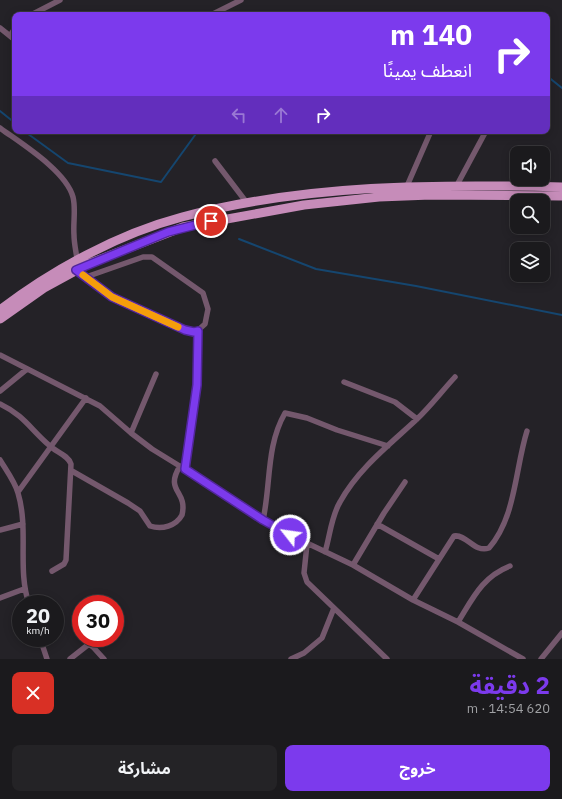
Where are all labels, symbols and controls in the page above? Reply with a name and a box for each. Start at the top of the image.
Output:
text: 140 m [390,16,472,53]
icon: right [486,28,538,80]
text: انعطف يمينًا [383,59,472,82]
icon: left [228,104,250,126]
icon: ahead [270,104,292,126]
icon: right [312,104,334,126]
map controls [510,146,550,282]
button: sound [510,146,550,186]
button: search [510,194,550,234]
pin [194,204,228,238]
icon: arrive [200,210,222,232]
button: layers [510,242,550,282]
position arrow [269,514,311,556]
speed limit sign: 30 [72,595,124,647]
text: 20 [26,602,50,629]
text: km/h [26,624,50,637]
text: 2 دقيقة [470,669,550,701]
button: close [12,672,54,714]
text: 620 m · 14:54 [467,700,550,717]
button: مشاركة [12,745,277,791]
button: خروج [285,745,550,791]

